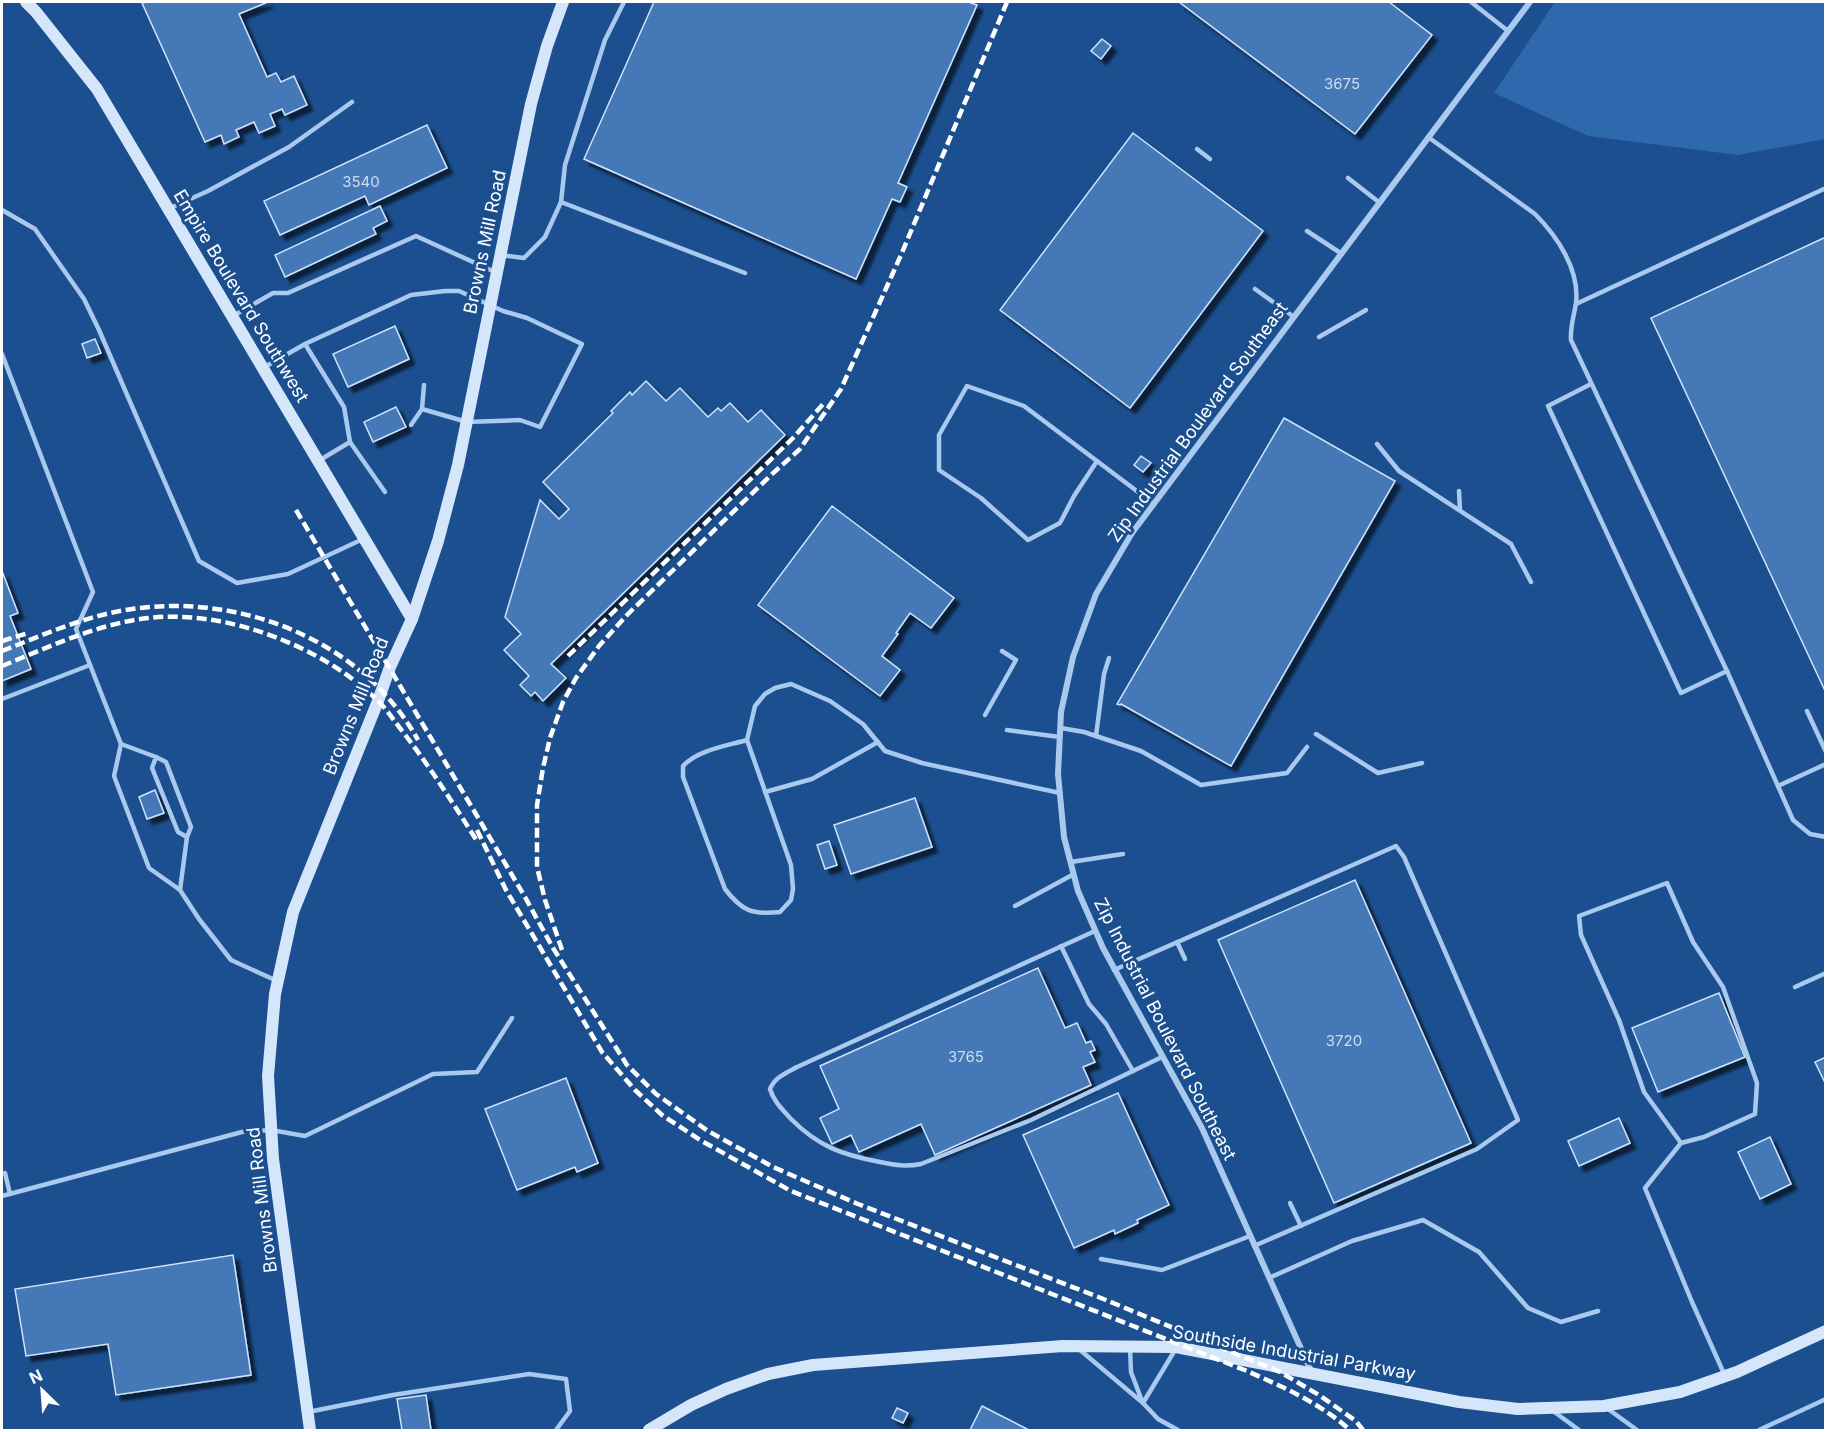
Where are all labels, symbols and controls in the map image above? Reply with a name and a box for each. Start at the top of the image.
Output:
house number: 3675 [1324,74,1360,93]
street label: Browns Mill Road [459,168,510,316]
house number: 3540 [342,172,380,191]
street label: Empire Boulevard Southwest [170,186,313,406]
street label: Zip Industrial Boulevard Southeast [1103,298,1292,546]
street label: Browns Mill Road [318,634,393,778]
street label: Zip Industrial Boulevard Southeast [1090,894,1241,1163]
house number: 3720 [1326,1031,1362,1050]
house number: 3765 [948,1047,984,1066]
street label: Browns Mill Road [242,1126,281,1274]
street label: Southside Industrial Parkway [1171,1321,1417,1384]
north arrow [12,1360,72,1420]
text: N [26,1365,45,1388]

